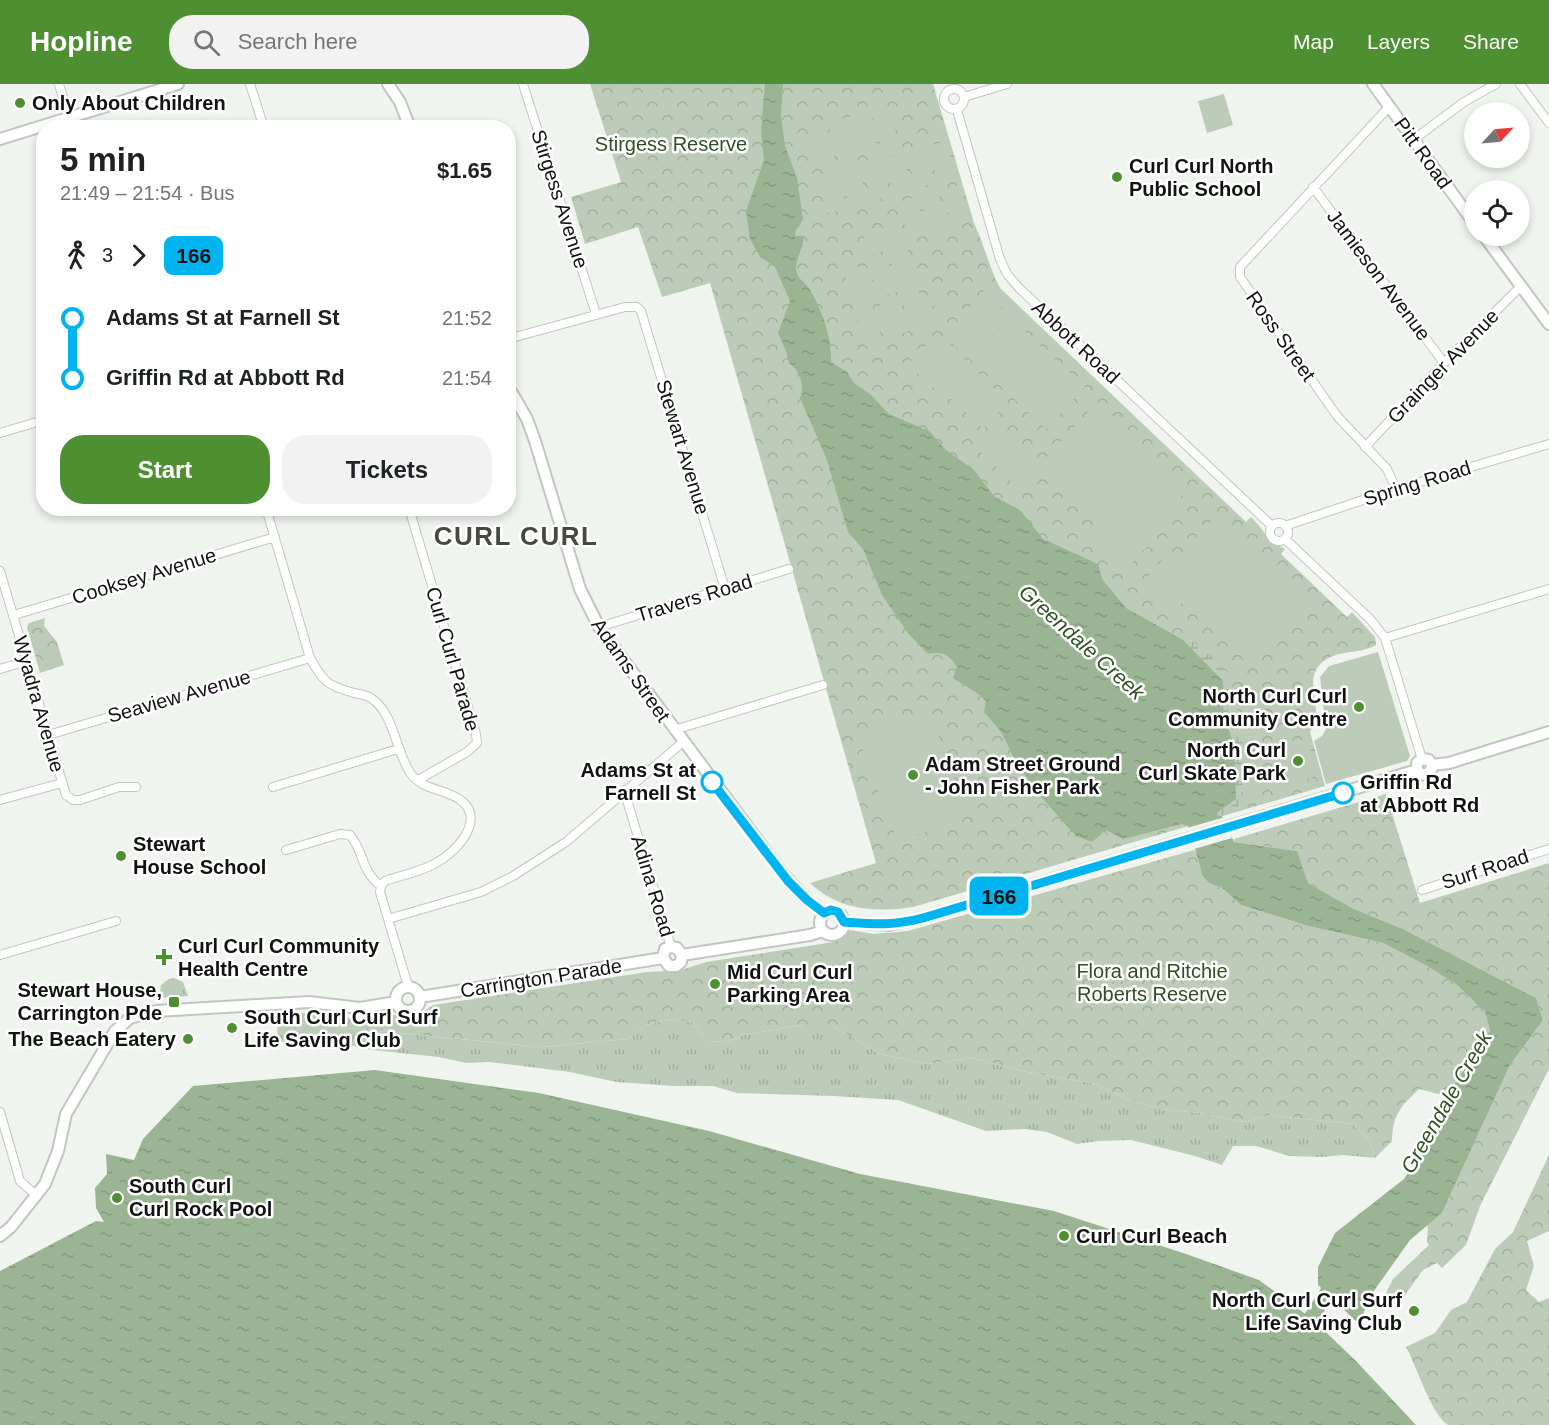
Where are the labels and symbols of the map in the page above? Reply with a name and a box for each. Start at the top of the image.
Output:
place label: Only About Children [32,92,226,114]
marker: Only About Children [13,96,27,110]
north arrow [1464,102,1530,168]
street label: Pitt Road [1390,113,1456,193]
street label: Stirgess Avenue [527,127,593,271]
park label: Stirgess Reserve [595,133,747,155]
place label: Curl Curl North Public School [1129,155,1273,200]
marker: Curl Curl North Public School [1110,170,1124,184]
street label: Jamieson Avenue [1323,205,1435,345]
street label: Ross Street [1242,287,1320,385]
street label: Abbott Road [1028,296,1124,388]
street label: Grainger Avenue [1383,304,1503,428]
street label: Stewart Avenue [652,377,714,517]
street label: Spring Road [1361,456,1473,510]
district label: CURL CURL [434,521,598,551]
street label: Cooksey Avenue [69,544,219,608]
street label: Travers Road [633,570,755,626]
water label: Greendale Creek [1015,580,1150,705]
street label: Curl Curl Parade [422,584,484,734]
street label: Adams Street [587,614,675,726]
street label: Wyadra Avenue [9,633,69,775]
street label: Seaview Avenue [105,665,253,727]
place label: North Curl Curl Community Centre [1168,685,1347,730]
marker: North Curl Curl Community Centre [1352,700,1366,714]
place label: North Curl Curl Skate Park [1138,739,1287,784]
place label: Adam Street Ground - John Fisher Park [925,753,1121,798]
marker: North Curl Curl Skate Park [1291,754,1305,768]
place label: Adams St at Farnell St [580,759,696,804]
marker: Adam Street Ground - John Fisher Park [906,768,920,782]
marker: Adams St at Farnell St [701,771,723,793]
place label: Griffin Rd at Abbott Rd [1360,771,1479,816]
marker: Griffin Rd at Abbott Rd [1332,782,1354,804]
place label: Stewart House School [133,833,266,878]
street label: Adina Road [627,833,679,939]
street label: Surf Road [1439,845,1531,893]
marker: Stewart House School [114,849,128,863]
line badge: 166 [964,876,1034,916]
place label: Curl Curl Community Health Centre [178,935,380,980]
marker: Curl Curl Community Health Centre [155,948,173,966]
street label: Carrington Parade [459,954,623,1002]
park label: Flora and Ritchie Roberts Reserve [1076,960,1228,1005]
place label: Mid Curl Curl Parking Area [727,961,853,1006]
marker: Mid Curl Curl Parking Area [708,977,722,991]
place label: Stewart House, Carrington Pde [18,979,162,1024]
marker: Stewart House, Carrington Pde [167,995,181,1009]
place label: South Curl Curl Surf Life Saving Club [244,1006,438,1051]
marker: South Curl Curl Surf Life Saving Club [225,1021,239,1035]
water label: Greendale Creek [1396,1026,1497,1177]
place label: The Beach Eatery [8,1028,177,1050]
marker: The Beach Eatery [181,1032,195,1046]
place label: South Curl Curl Rock Pool [129,1175,272,1220]
marker: South Curl Curl Rock Pool [110,1191,124,1205]
place label: Curl Curl Beach [1076,1225,1227,1247]
marker: Curl Curl Beach [1057,1229,1071,1243]
place label: North Curl Curl Surf Life Saving Club [1212,1289,1402,1334]
marker: North Curl Curl Surf Life Saving Club [1407,1304,1421,1318]

